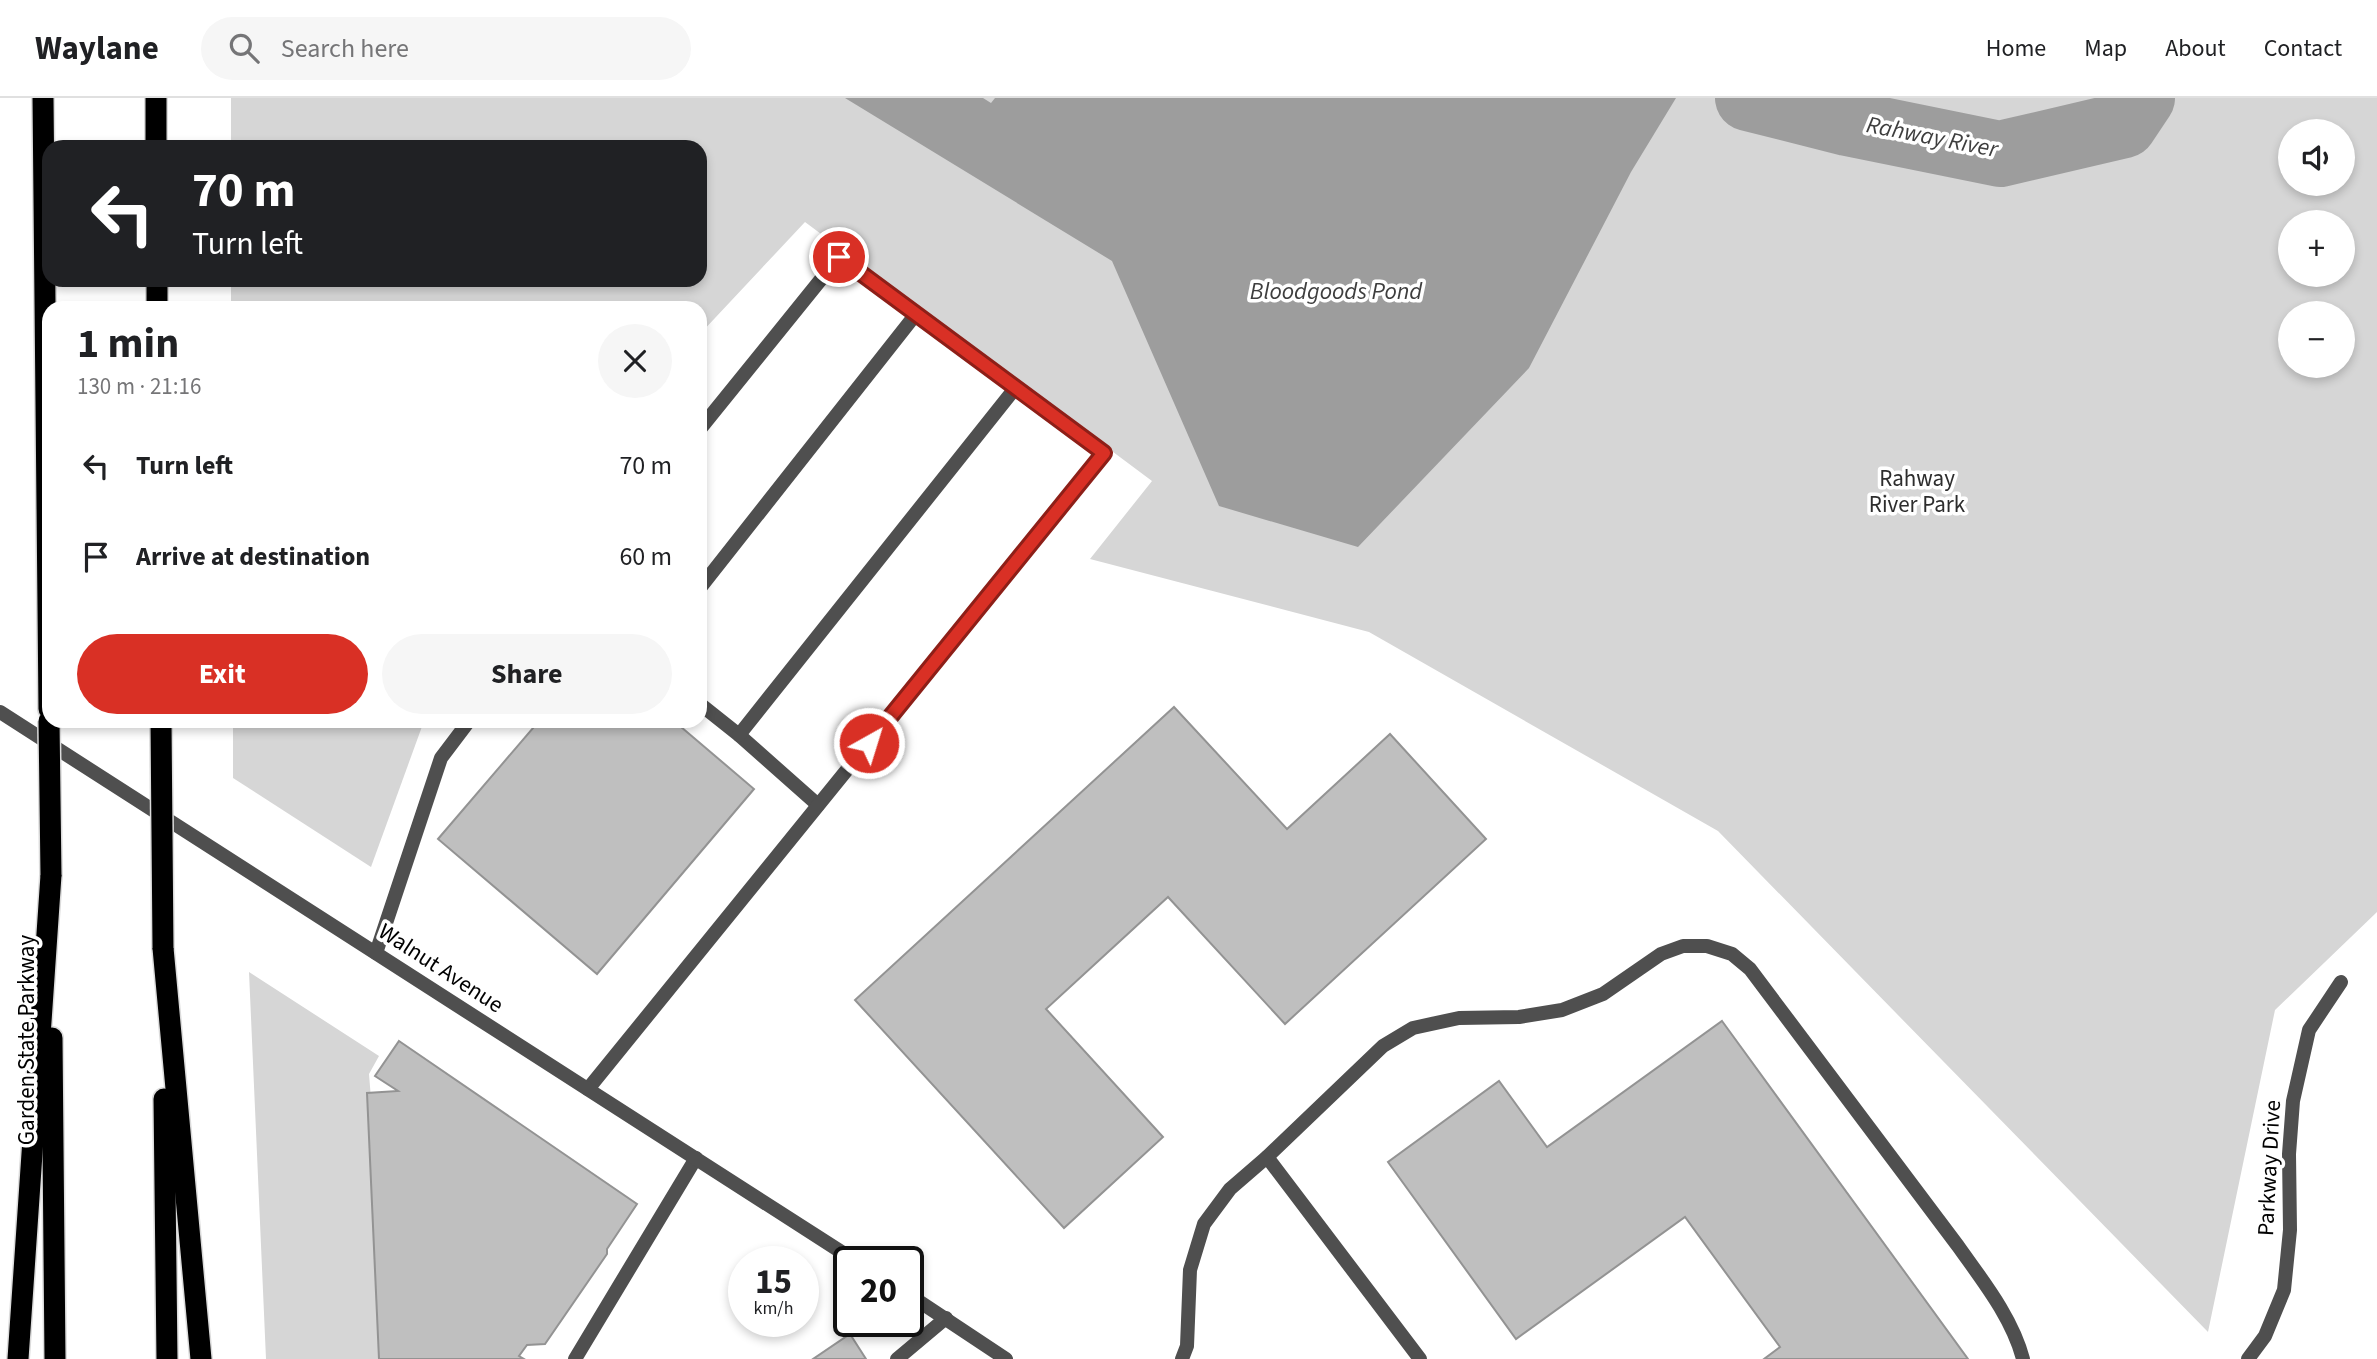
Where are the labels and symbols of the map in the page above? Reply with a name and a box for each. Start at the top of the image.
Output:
water label: Rahway River [1863,107,2002,167]
pin [809,227,869,287]
water label: Bloodgoods Pond [1250,274,1423,309]
park label: Rahway River Park [1869,462,1966,521]
position arrow [832,706,906,780]
street label: Walnut Avenue [372,915,510,1021]
street label: Garden State Parkway [10,935,43,1145]
street label: Parkway Drive [2249,1099,2289,1237]
speed limit sign: 20 [833,1246,924,1337]

